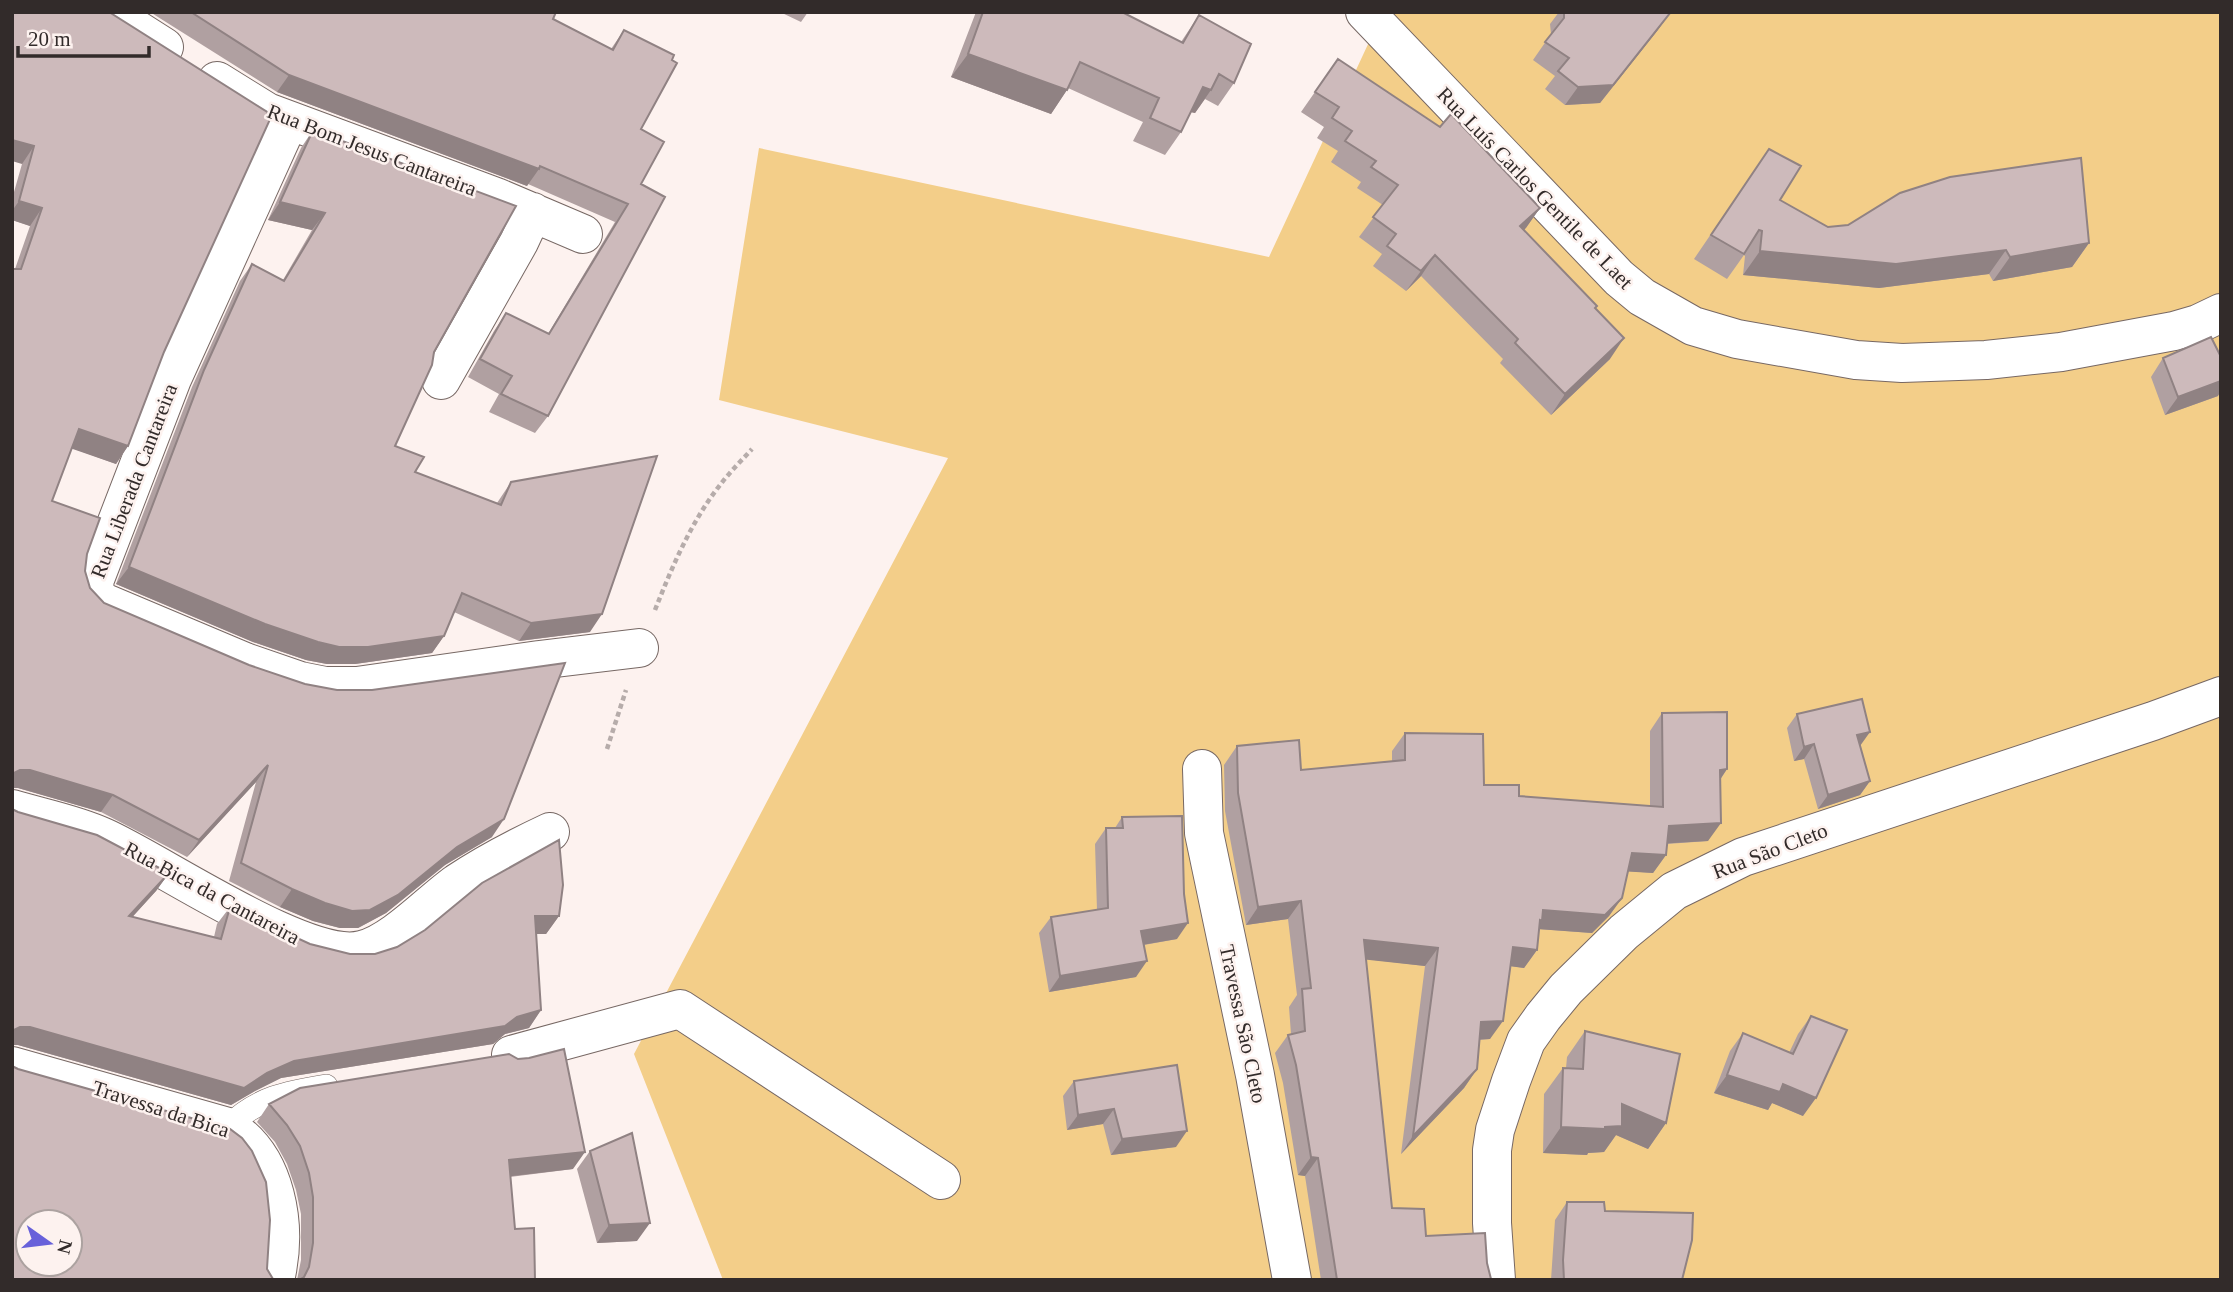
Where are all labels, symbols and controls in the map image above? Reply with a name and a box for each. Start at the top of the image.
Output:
scale bar [18,14,149,58]
text: 20 m [28,27,71,51]
street label: Rua Luís Carlos Gentile de Laet [1432,82,1638,294]
street label: Rua Bom Jesus Cantareira [264,99,481,201]
street label: Rua Liberada Cantareira [86,380,182,582]
street label: Rua São Cleto [1709,818,1831,884]
street label: Rua Bica da Cantareira [120,837,304,950]
street label: Travessa São Cleto [1214,943,1272,1105]
street label: Travessa da Bica [89,1076,233,1143]
north arrow [14,1208,84,1278]
text: N [53,1238,77,1256]

